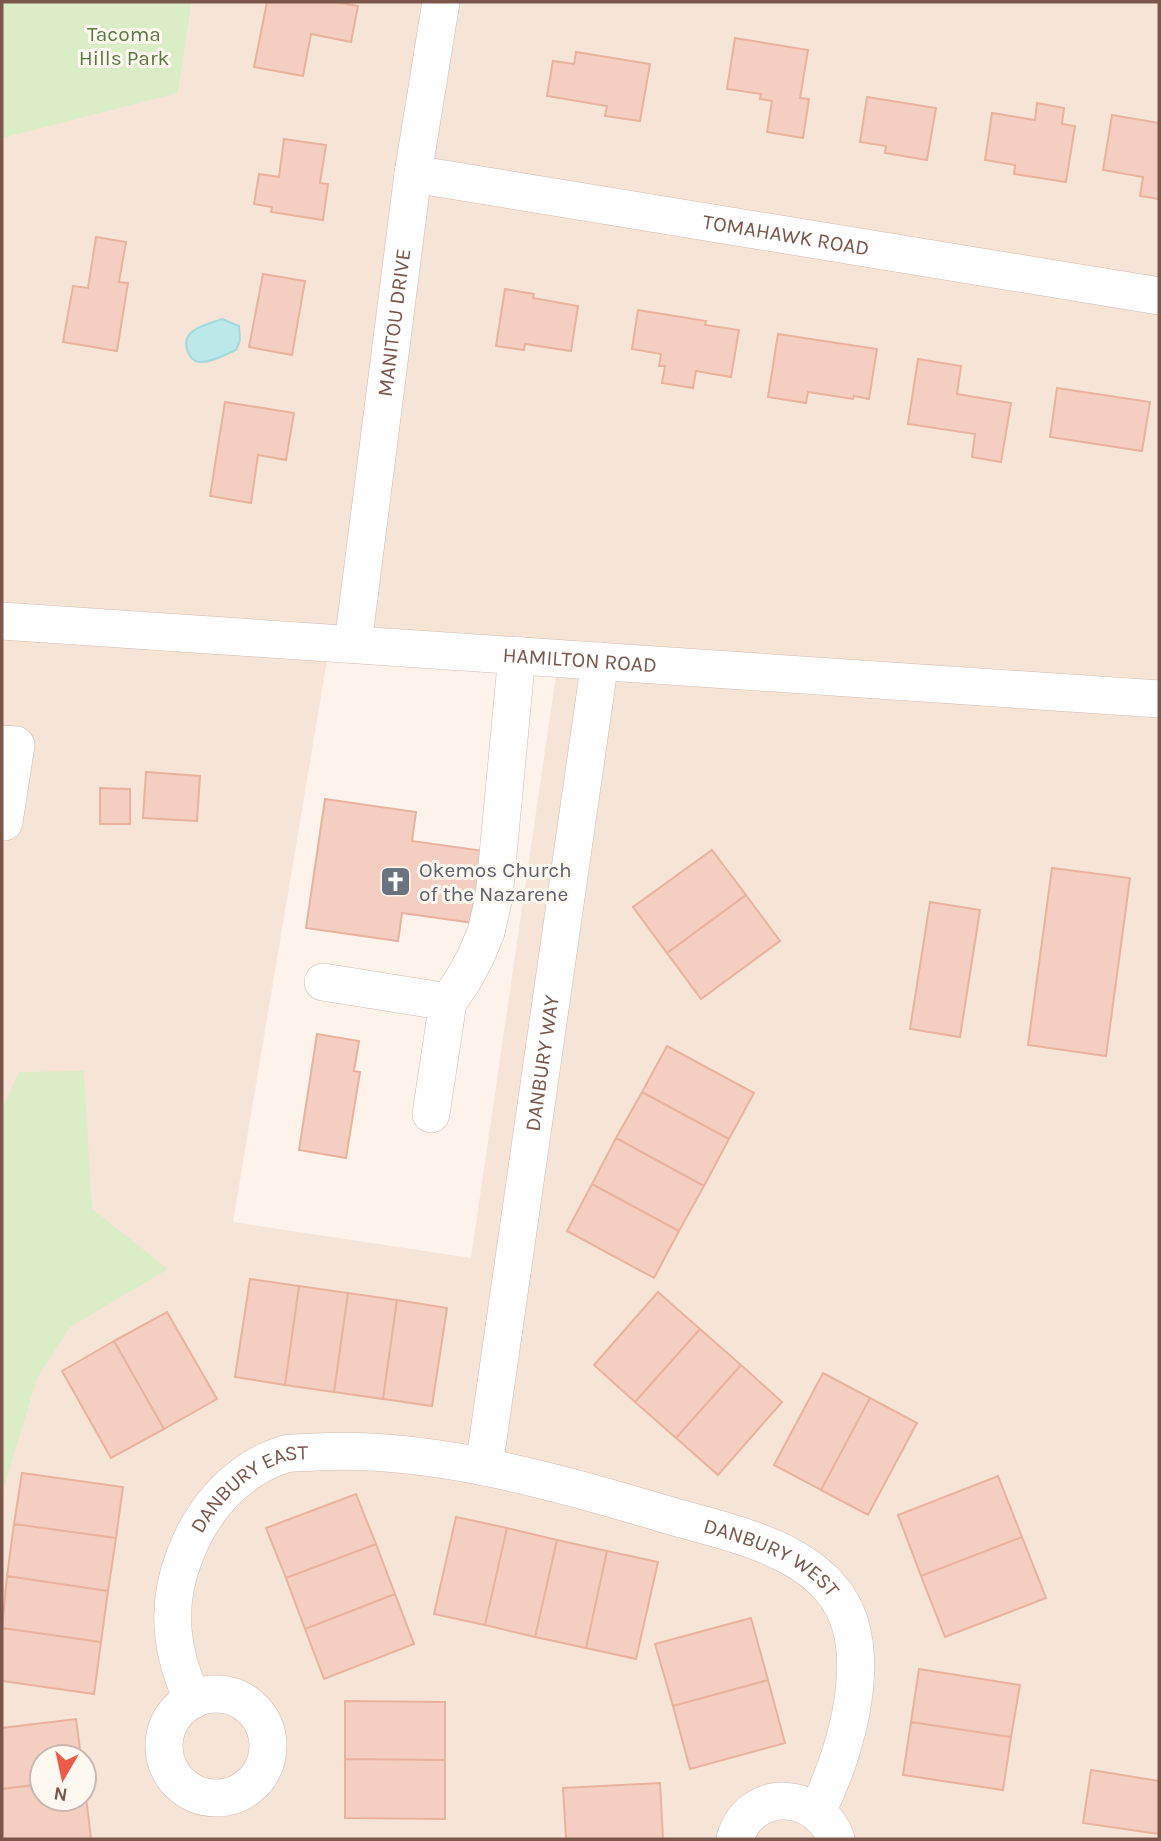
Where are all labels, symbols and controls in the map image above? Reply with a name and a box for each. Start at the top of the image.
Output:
park label: Tacoma Hills Park [79,22,170,70]
street label: TOMAHAWK ROAD [701,210,871,260]
street label: MANITOU DRIVE [373,247,415,398]
street label: HAMILTON ROAD [502,643,658,677]
place label: Okemos Church of the Nazarene [419,858,572,906]
church icon: Okemos Church of the Nazarene [379,865,413,899]
street label: DANBURY WAY [520,993,564,1133]
street label: DANBURY EAST [185,1440,309,1537]
street label: DANBURY WEST [701,1514,845,1601]
north arrow [28,1743,98,1813]
text: N [52,1782,69,1806]

